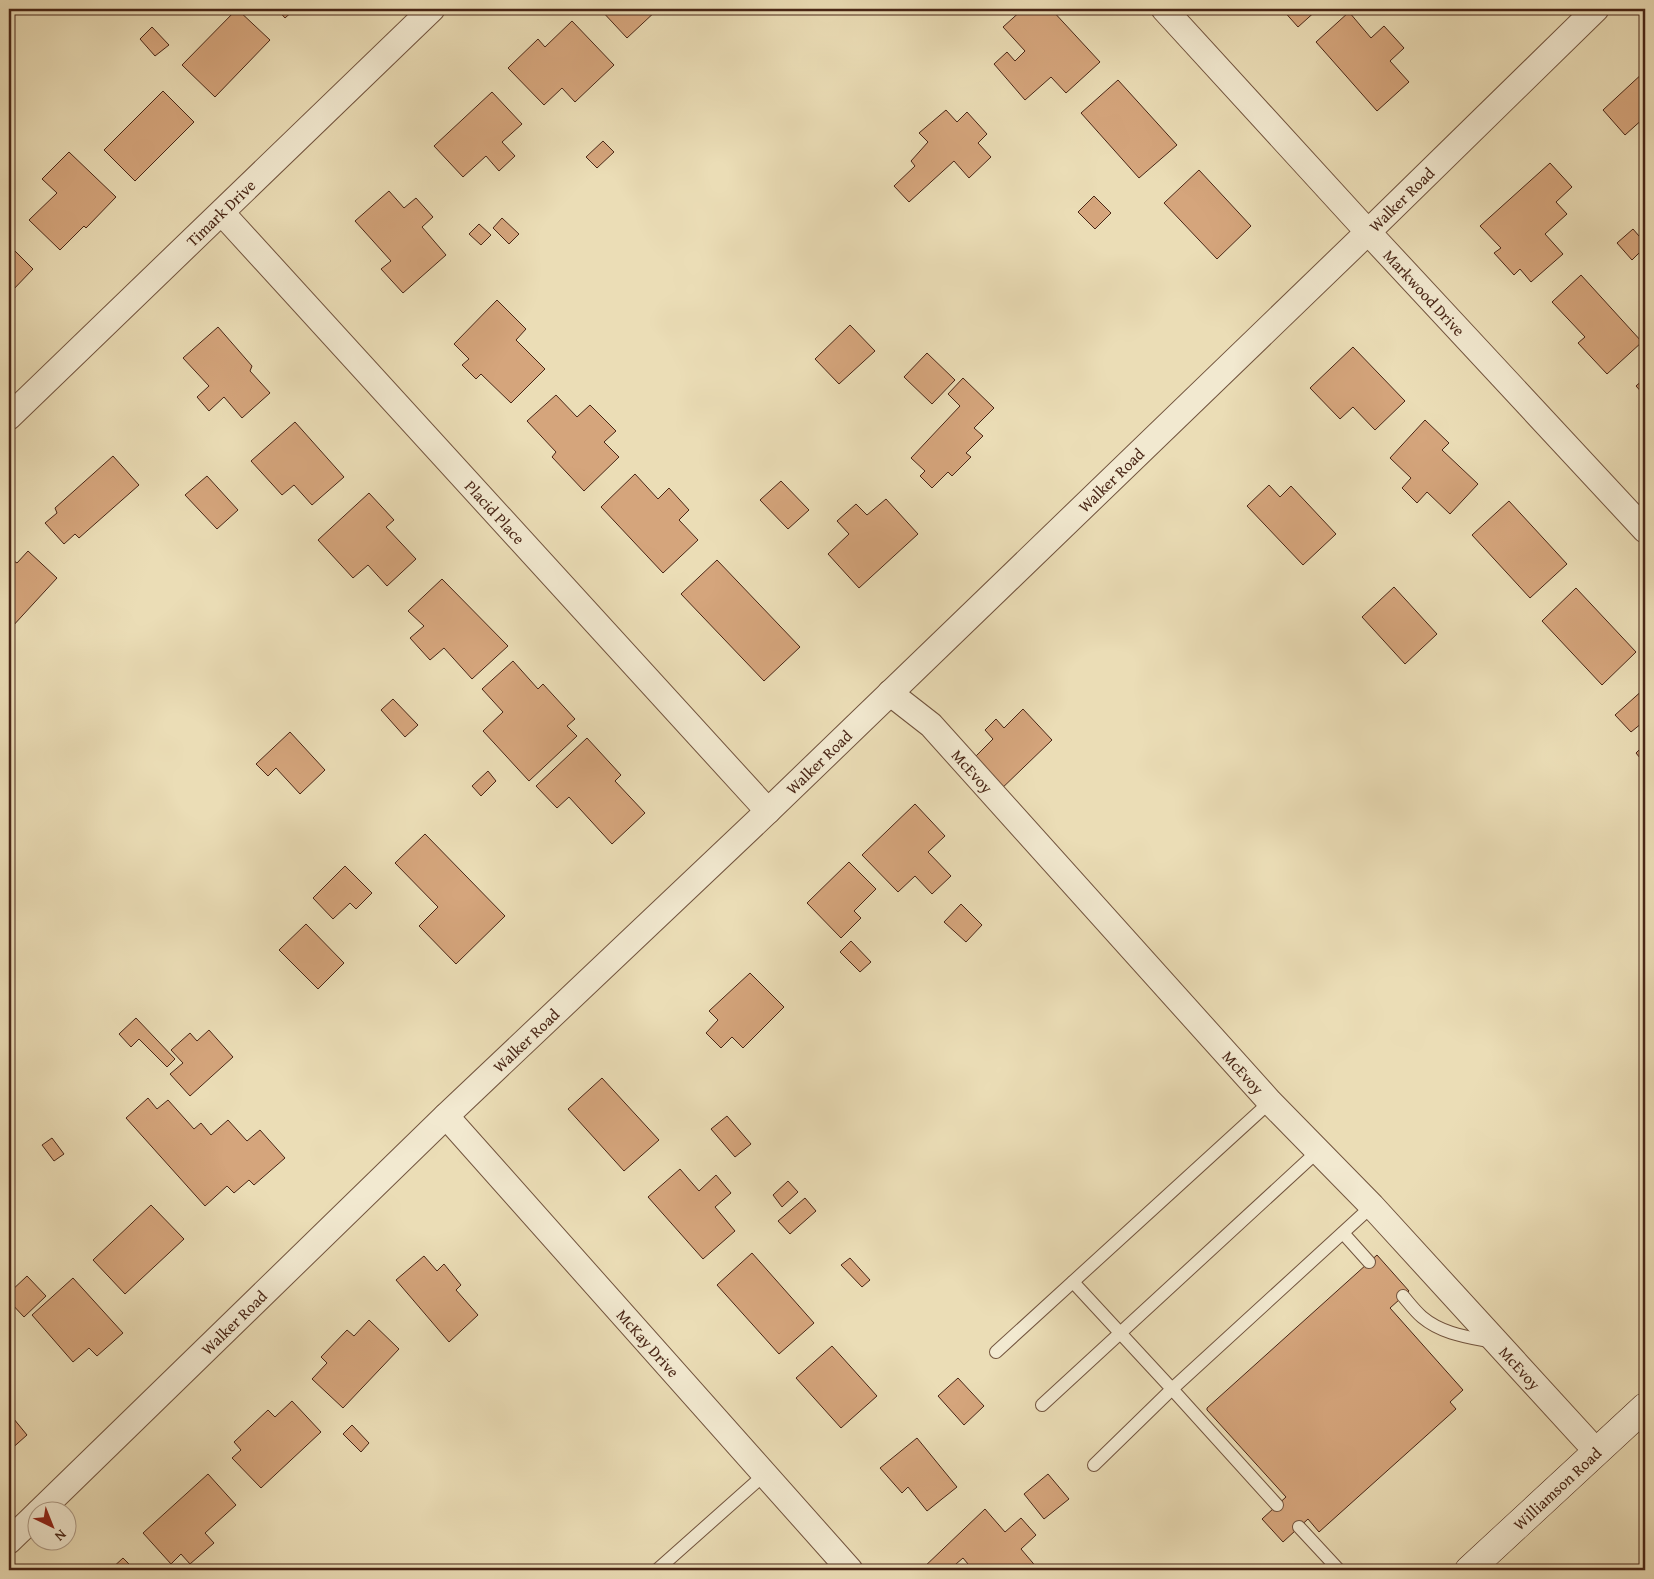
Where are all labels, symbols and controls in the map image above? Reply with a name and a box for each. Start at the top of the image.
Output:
street label: Walker Road [1363,161,1440,237]
street label: Timark Drive [181,174,261,252]
street label: Markwood Drive [1378,244,1471,341]
street label: Walker Road [1072,442,1150,518]
street label: Placid Place [459,475,531,550]
street label: Walker Road [780,724,858,800]
street label: McEvoy [946,744,999,799]
street label: Walker Road [487,1002,565,1078]
street label: McEvoy [1217,1045,1270,1100]
street label: Walker Road [195,1284,273,1360]
street label: McKay Drive [611,1303,685,1383]
street label: McEvoy [1494,1341,1546,1395]
street label: Williamson Road [1508,1441,1607,1536]
north arrow [28,1502,78,1552]
text: N [50,1525,71,1546]

